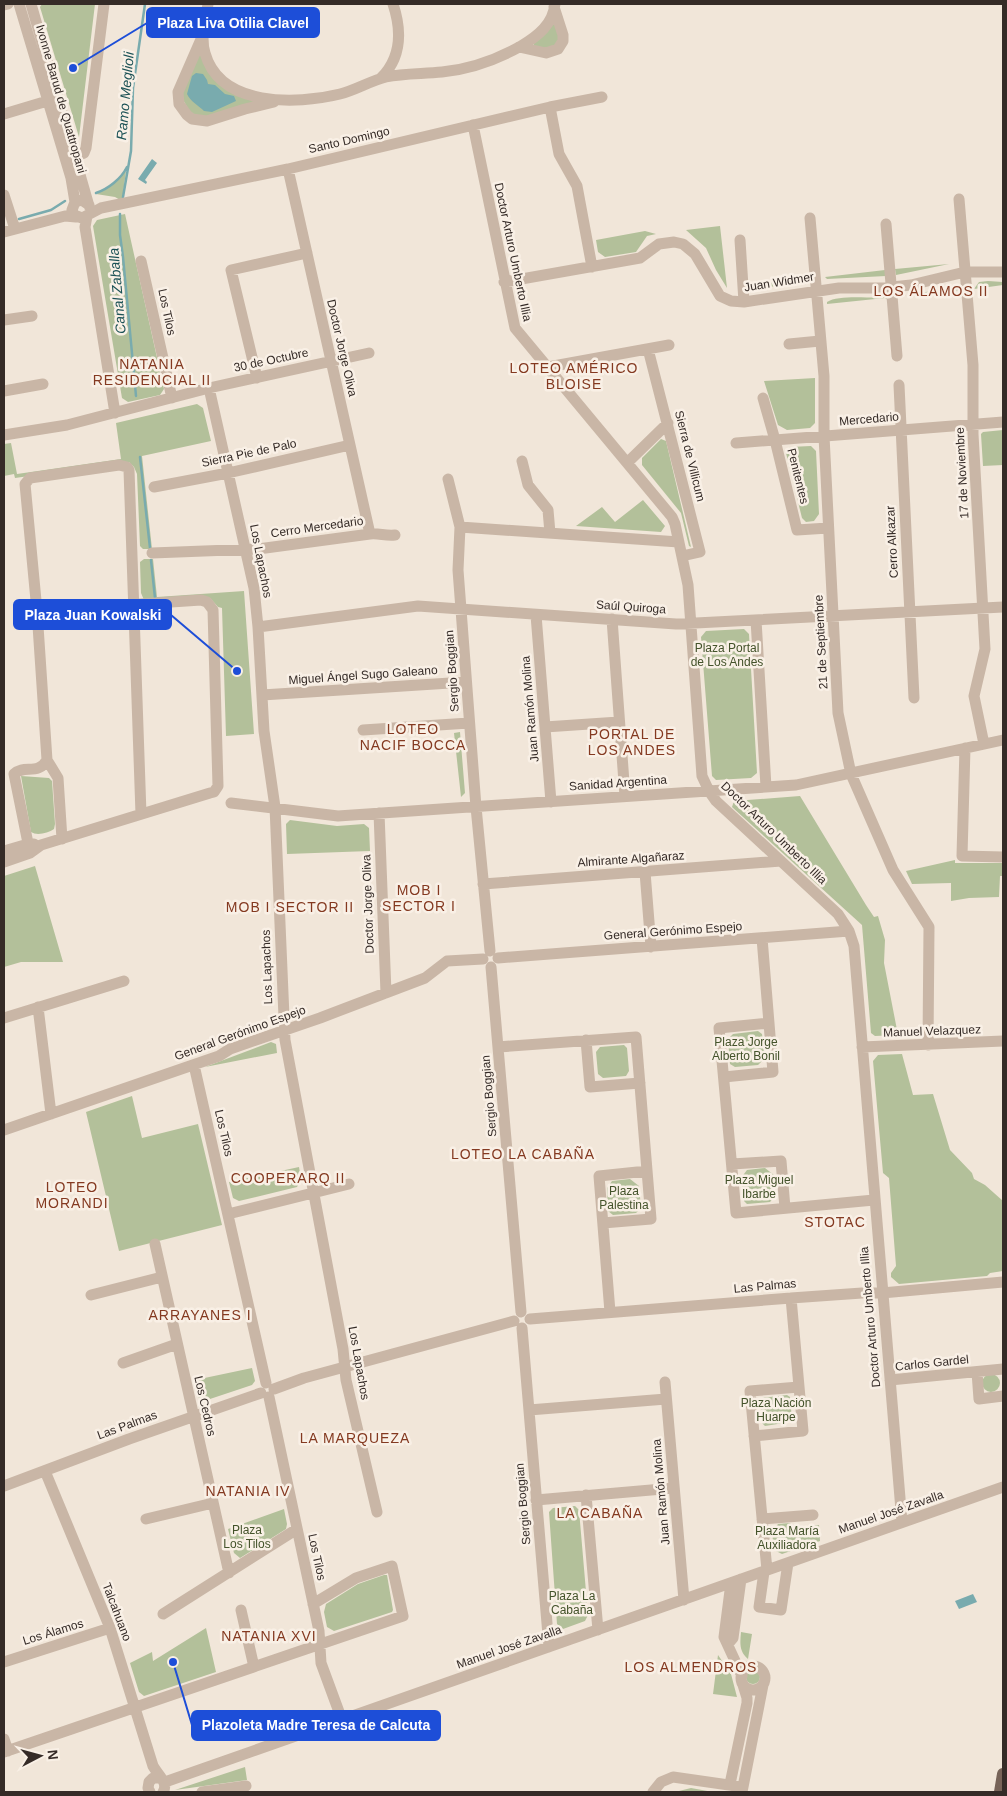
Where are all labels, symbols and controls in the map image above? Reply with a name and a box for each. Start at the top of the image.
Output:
callout: Plaza Liva Otilia Clavel [147,8,319,37]
text: Plaza Liva Otilia Clavel [157,15,309,31]
street label: Ivonne Barud de Quattropani [33,23,89,175]
water label: Ramo Meglioli [113,50,137,141]
street label: Santo Domingo [307,124,391,156]
street label: Doctor Arturo Umberto Illia [491,181,535,323]
water label: Canal Zaballa [105,247,129,335]
street label: Juan Widmer [743,270,815,294]
district label: LOS ÁLAMOS II [874,283,988,299]
street label: Los Tilos [155,287,179,337]
street label: Doctor Jorge Oliva [324,298,360,398]
street label: 30 de Octubre [232,345,310,375]
district label: NATANIA RESIDENCIAL II [93,356,211,388]
district label: LOTEO AMÉRICO BLOISE [510,360,638,392]
street label: Sierra de Villicum [672,409,708,503]
street label: Mercedario [838,409,900,429]
street label: 17 de Noviembre [953,427,971,519]
street label: Sierra Pie de Palo [200,436,298,470]
street label: Penitentes [784,447,812,505]
street label: Cerro Alkazar [883,505,901,579]
street label: Cerro Mercedario [270,514,365,540]
street label: Los Lapachos [247,523,275,599]
street label: 21 de Septiembre [812,594,830,690]
street label: Saúl Quiroga [596,598,667,616]
callout: Plaza Juan Kowalski [14,600,171,629]
text: Plaza Juan Kowalski [25,607,161,623]
street label: Sergio Boggian [442,630,462,712]
park label: Plaza Portal de Los Andes [691,641,763,669]
street label: Juan Ramón Molina [518,655,542,763]
street label: Miguel Ángel Sugo Galeano [288,662,438,687]
district label: LOTEO NACIF BOCCA [360,721,466,753]
district label: PORTAL DE LOS ANDES [588,726,676,758]
street label: Sanidad Argentina [569,773,668,793]
street label: Doctor Arturo Umberto Illia [718,779,830,887]
street label: Almirante Algañaraz [577,848,685,870]
street label: Doctor Jorge Oliva [359,854,377,954]
district label: MOB I SECTOR I [382,882,456,914]
district label: MOB I SECTOR II [226,899,354,915]
street label: General Gerónimo Espejo [603,919,743,943]
street label: Los Lapachos [259,929,275,1005]
street label: General Gerónimo Espejo [172,1003,308,1063]
street label: Manuel Velazquez [883,1022,981,1040]
park label: Plaza Jorge Alberto Bonil [712,1035,780,1063]
street label: Sergio Boggian [478,1055,500,1137]
street label: Los Tilos [212,1108,236,1158]
district label: LOTEO LA CABAÑA [451,1146,595,1162]
district label: COOPERARQ II [231,1170,345,1186]
park label: Plaza Miguel Ibarbe [725,1173,793,1201]
district label: LOTEO MORANDI [35,1179,109,1211]
park label: Plaza Palestina [599,1184,649,1212]
district label: STOTAC [804,1214,866,1230]
street label: Doctor Arturo Umberto Illia [857,1246,883,1388]
street label: Las Palmas [733,1276,797,1296]
district label: ARRAYANES I [148,1307,252,1323]
street label: Los Lapachos [346,1325,372,1401]
street label: Carlos Gardel [894,1352,970,1374]
street label: Los Cedros [191,1375,219,1437]
park label: Plaza Nación Huarpe [741,1396,811,1424]
street label: Las Palmas [95,1408,159,1442]
district label: LA MARQUEZA [300,1430,410,1446]
street label: Juan Ramón Molina [649,1438,673,1546]
street label: Sergio Boggian [512,1463,534,1545]
district label: NATANIA IV [206,1483,290,1499]
street label: Manuel José Zavalla [837,1487,946,1537]
district label: LA CABAÑA [557,1505,643,1521]
park label: Plaza Los Tilos [223,1523,271,1551]
park label: Plaza María Auxiliadora [755,1524,819,1552]
street label: Los Tilos [305,1532,329,1582]
street label: Talcahuano [99,1581,135,1643]
park label: Plaza La Cabaña [549,1589,596,1617]
street label: Los Álamos [21,1615,85,1648]
street label: Manuel José Zavalla [455,1622,564,1672]
district label: NATANIA XVI [221,1628,317,1644]
district label: LOS ALMENDROS [625,1659,757,1675]
callout: Plazoleta Madre Teresa de Calcuta [192,1711,440,1740]
text: Plazoleta Madre Teresa de Calcuta [202,1717,430,1733]
north arrow [15,1731,65,1781]
text: N [44,1749,61,1761]

